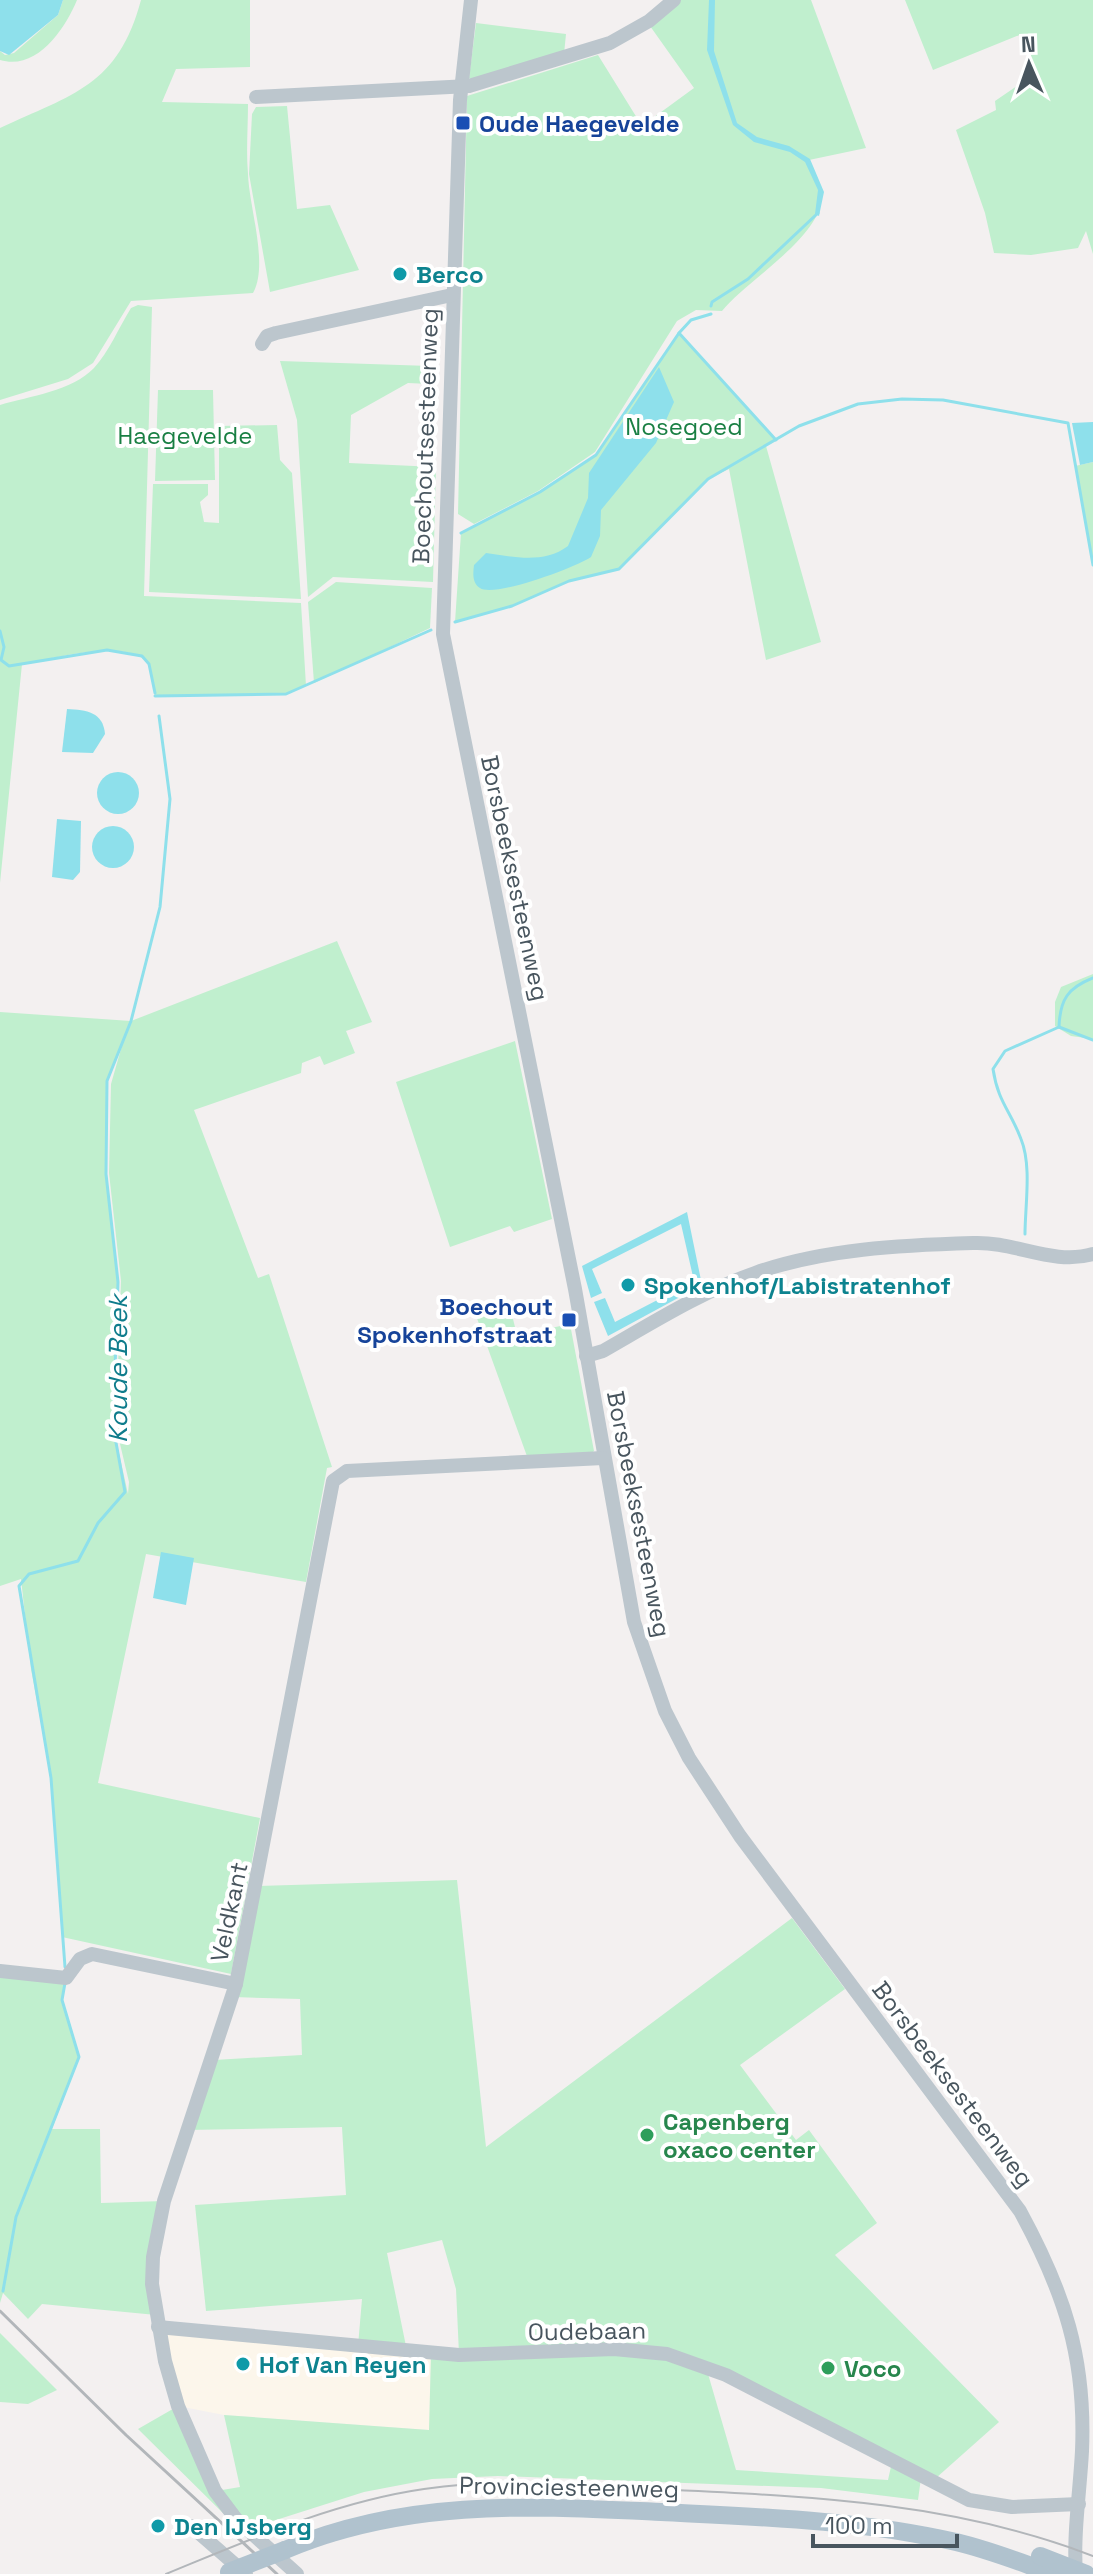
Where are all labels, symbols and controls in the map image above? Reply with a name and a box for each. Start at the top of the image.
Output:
north arrow [989,24,1069,104]
text: N [1020,30,1036,58]
place label: Oude Haegevelde [479,108,680,139]
marker: Oude Haegevelde [454,114,472,132]
place label: Berco [416,259,484,290]
marker: Berco [391,265,409,283]
street label: Boechoutsesteenweg [405,308,445,564]
park label: Nosegoed [625,411,743,442]
park label: Haegevelde [118,420,252,451]
street label: Borsbeeksesteenweg [474,752,556,1004]
place label: Spokenhof/Labistratenhof [644,1270,951,1301]
marker: Spokenhof/Labistratenhof [619,1276,637,1294]
place label: Boechout Spokenhofstraat [357,1291,553,1350]
water label: Koude Beek [101,1292,135,1443]
marker: Boechout Spokenhofstraat [560,1311,578,1329]
street label: Borsbeeksesteenweg [600,1388,678,1640]
street label: Veldkant [203,1859,255,1965]
street label: Borsbeeksesteenweg [865,1975,1041,2193]
place label: Capenberg oxaco center [663,2106,816,2165]
marker: Capenberg oxaco center [638,2126,656,2144]
street label: Oudebaan [528,2314,646,2348]
place label: Hof Van Reyen [259,2349,427,2380]
place label: Voco [844,2353,902,2384]
marker: Hof Van Reyen [234,2355,252,2373]
marker: Voco [819,2359,837,2377]
street label: Provinciesteenweg [459,2470,679,2504]
scale bar [813,2498,957,2548]
text: 100 m [825,2510,893,2541]
place label: Den IJsberg [174,2511,312,2542]
marker: Den IJsberg [149,2517,167,2535]

